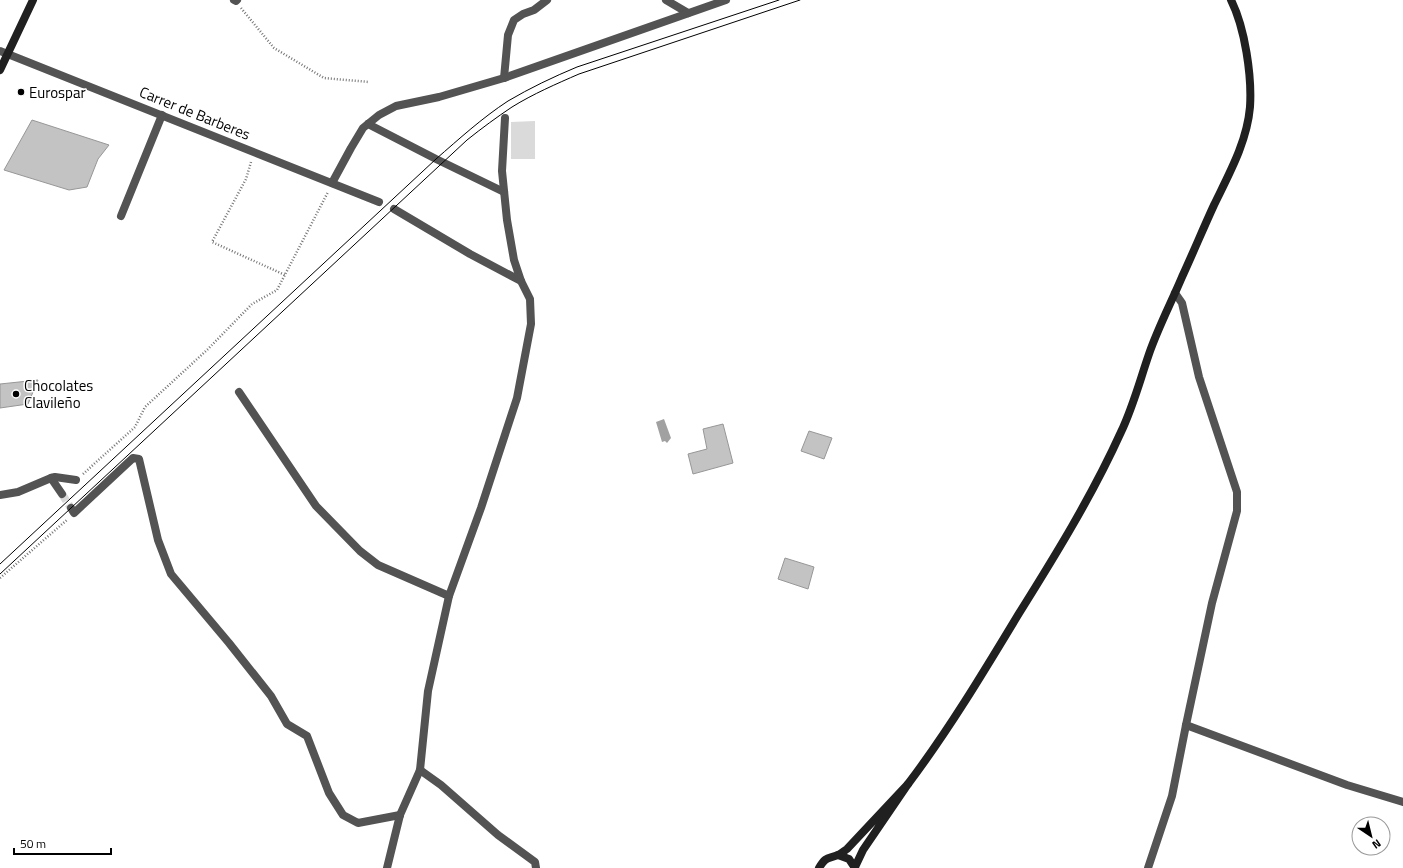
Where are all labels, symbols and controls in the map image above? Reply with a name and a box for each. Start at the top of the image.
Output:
street label: Carrer de Barberes [136,80,254,146]
place label: Eurospar [29,81,86,104]
marker: Eurospar [16,87,26,97]
place label: Chocolates Clavileño [24,374,93,414]
marker: Chocolates Clavileño [11,389,21,399]
north arrow [1351,816,1391,856]
scale bar [14,830,111,856]
text: 50 m [20,834,46,853]
text: N [1369,835,1384,853]

